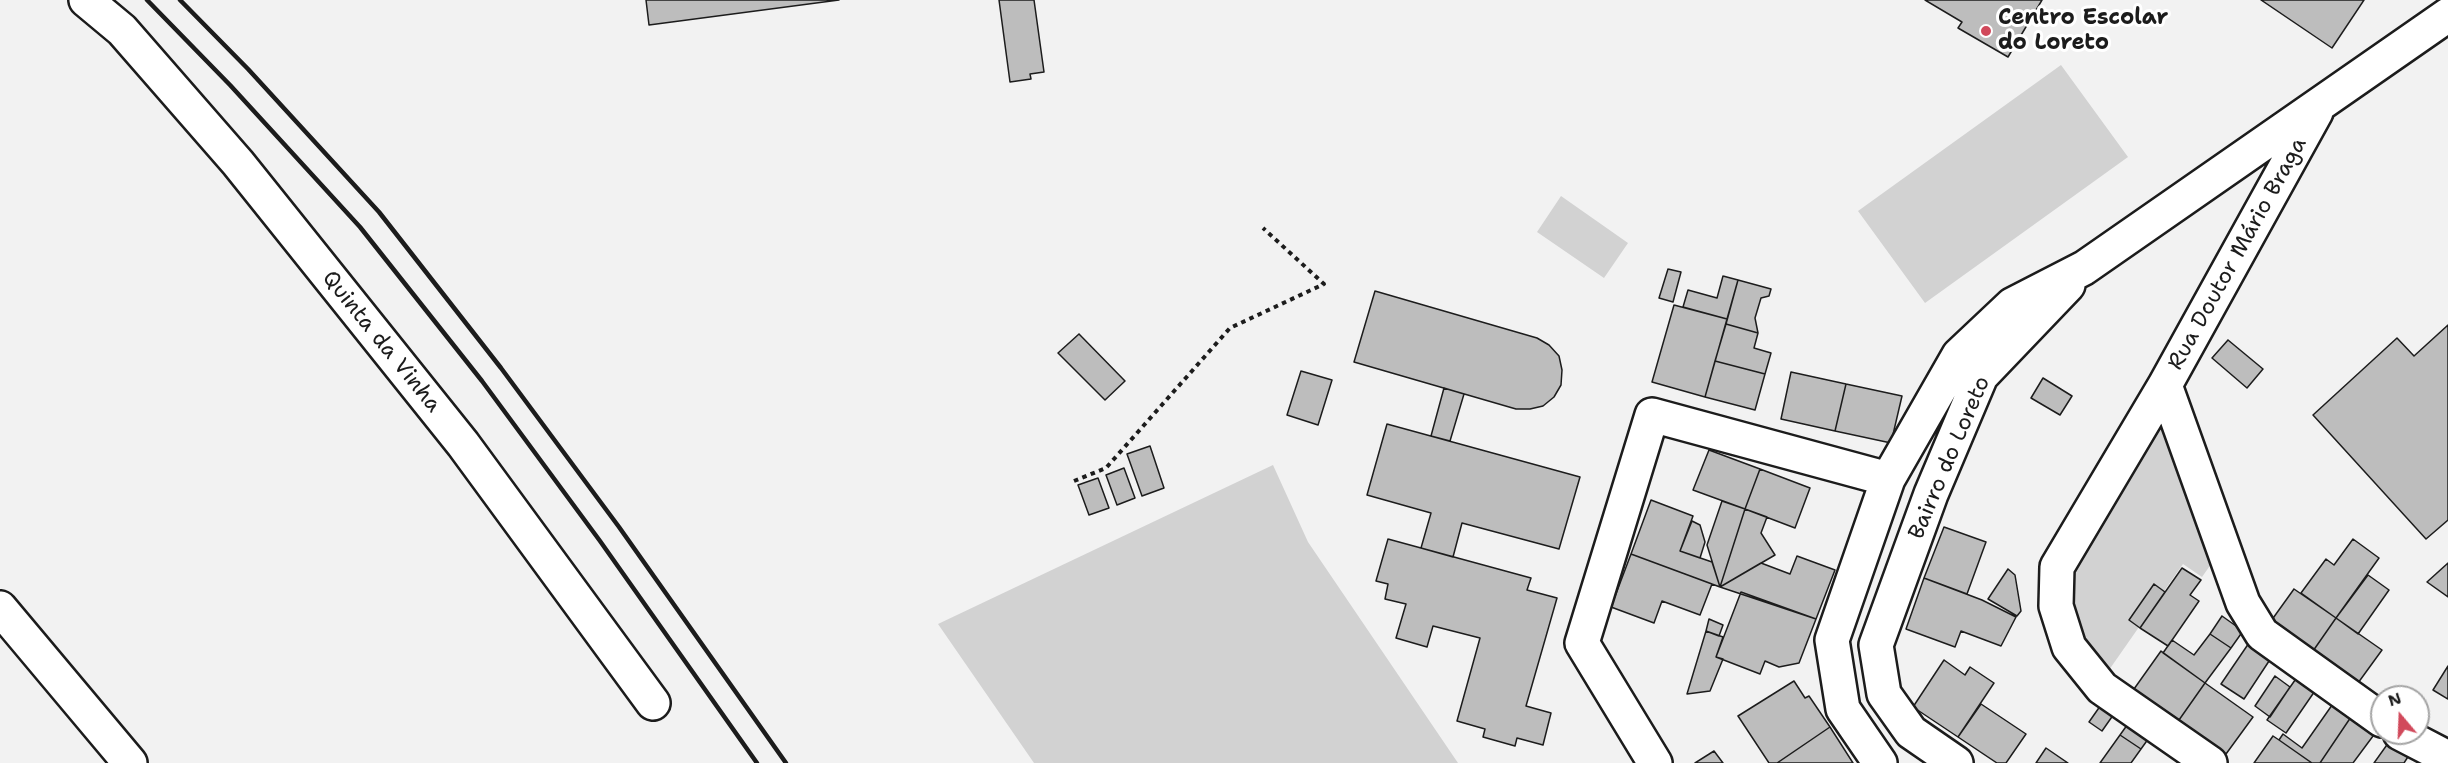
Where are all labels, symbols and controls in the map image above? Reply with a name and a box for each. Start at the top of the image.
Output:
place label: Centro Escolar do Loreto [1998,5,2168,56]
marker: Centro Escolar do Loreto [1979,24,1993,38]
street label: Rua Doutor Mário Braga [2163,133,2313,375]
street label: Quinta da Vinha [316,266,446,418]
street label: Bairro do Loreto [1904,372,1996,544]
north arrow [2370,685,2430,745]
text: N [2385,687,2404,711]

